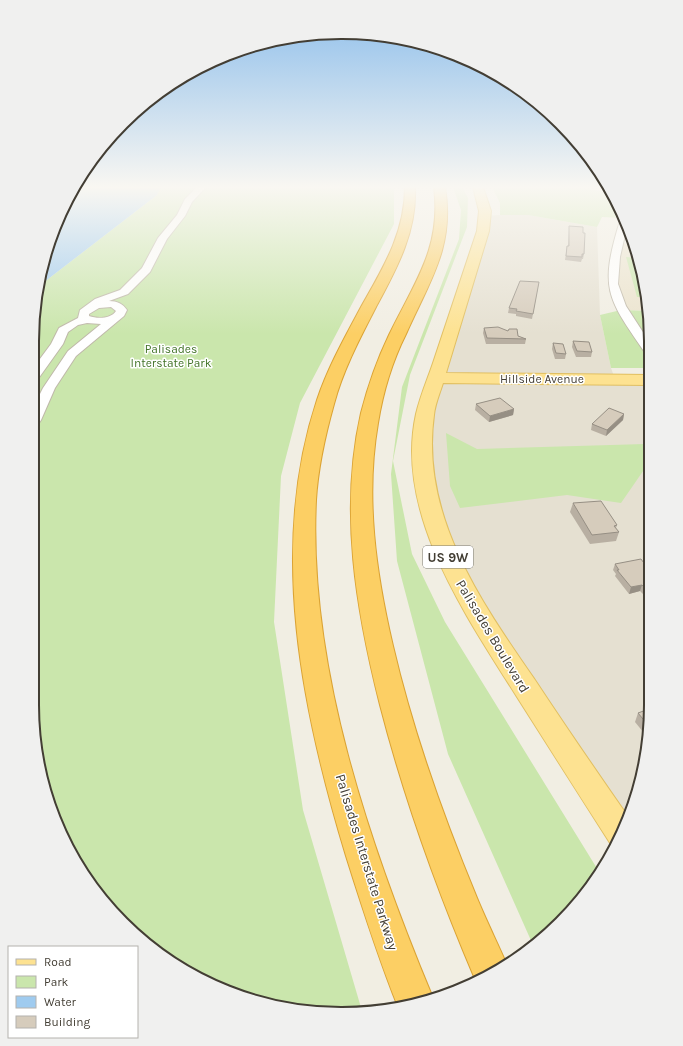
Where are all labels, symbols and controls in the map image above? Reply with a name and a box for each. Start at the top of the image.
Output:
park label: Palisades Interstate Park [131,342,212,370]
street label: Hillside Avenue [500,372,584,386]
road number: US 9W [423,546,473,568]
street label: Palisades Boulevard [452,577,533,696]
street label: Palisades Interstate Parkway [332,772,402,953]
legend [8,946,138,1038]
text: Road [44,955,72,969]
text: Park [44,975,69,989]
text: Water [44,995,77,1009]
text: Building [44,1015,91,1029]

